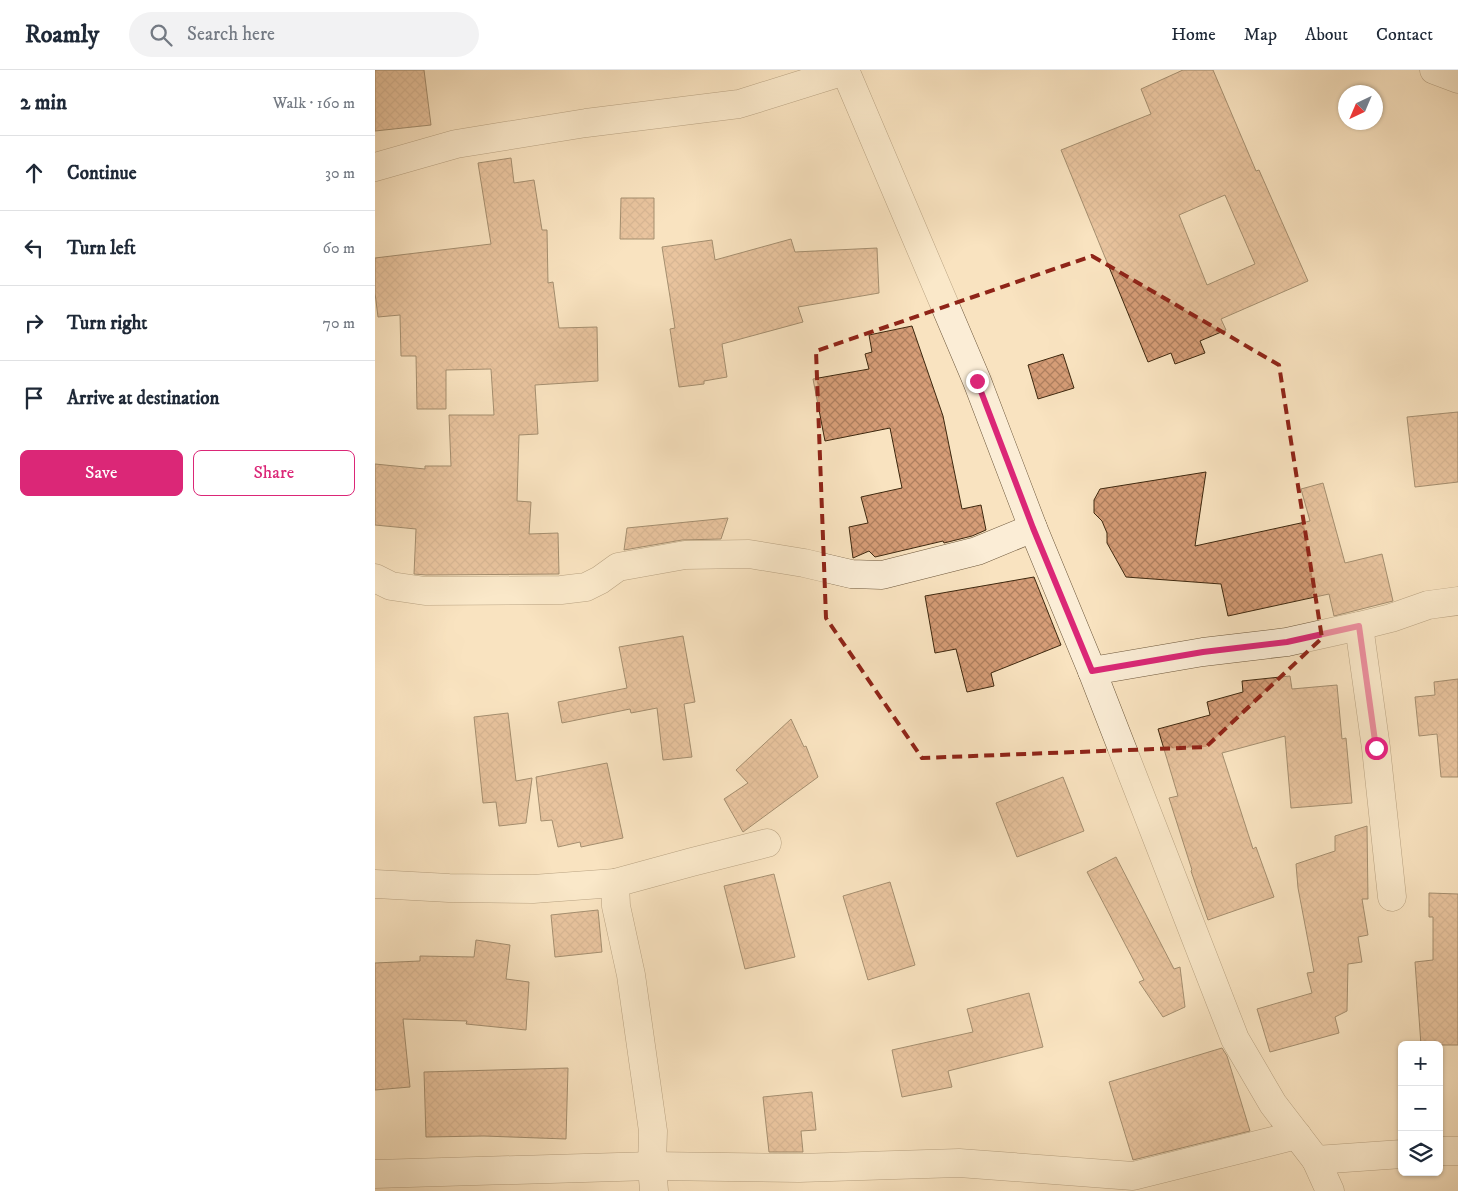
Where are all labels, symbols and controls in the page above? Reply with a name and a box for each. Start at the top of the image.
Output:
search box [129,12,479,57]
text: Roamly [25,20,99,50]
icon: search [147,21,175,49]
text: Search here [187,23,275,46]
text: Home [1171,24,1216,46]
text: Map [1244,24,1277,46]
text: About [1305,24,1348,46]
text: Contact [1376,24,1433,46]
north arrow [1338,85,1383,130]
text: 2 min [20,90,67,116]
text: Walk · 160 m [273,93,355,113]
icon: ahead [20,159,48,187]
text: Continue [67,162,137,185]
text: 30 m [325,163,355,183]
icon: left [20,234,48,262]
text: Turn left [67,237,136,260]
text: 60 m [323,238,355,258]
icon: right [20,309,48,337]
text: Turn right [67,312,147,335]
text: 70 m [323,313,355,333]
route end [966,370,989,393]
icon: arrive [20,384,48,412]
text: Arrive at destination [67,387,219,410]
button: Save [20,450,183,496]
button: Share [193,450,355,496]
route start [1365,737,1388,760]
map controls [1398,1041,1443,1176]
button: + [1398,1041,1443,1086]
button: − [1398,1086,1443,1131]
button: layers [1398,1131,1443,1176]

